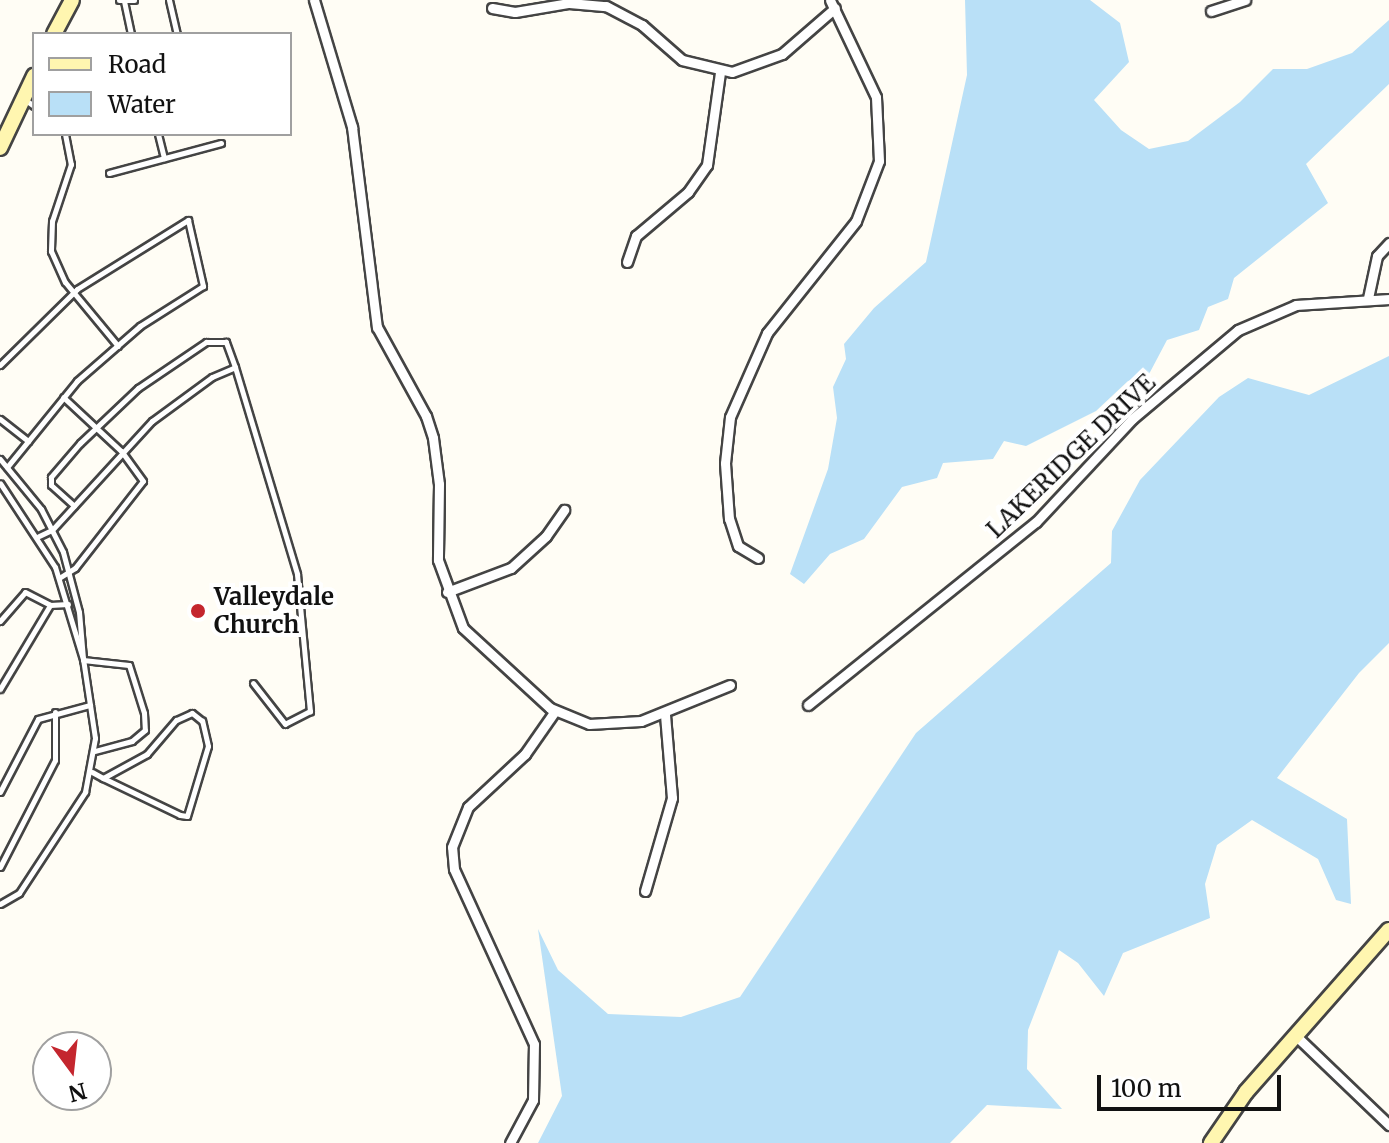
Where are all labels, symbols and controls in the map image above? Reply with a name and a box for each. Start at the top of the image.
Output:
legend [32,32,292,136]
text: Road [108,49,166,80]
text: Water [108,89,176,120]
street label: LAKERIDGE DRIVE [981,368,1161,544]
place label: Valleydale Church [214,583,334,639]
marker: Valleydale Church [189,602,207,620]
north arrow [32,1031,112,1111]
scale bar [1101,1059,1285,1109]
text: 100 m [1111,1073,1181,1104]
text: N [66,1076,90,1108]

